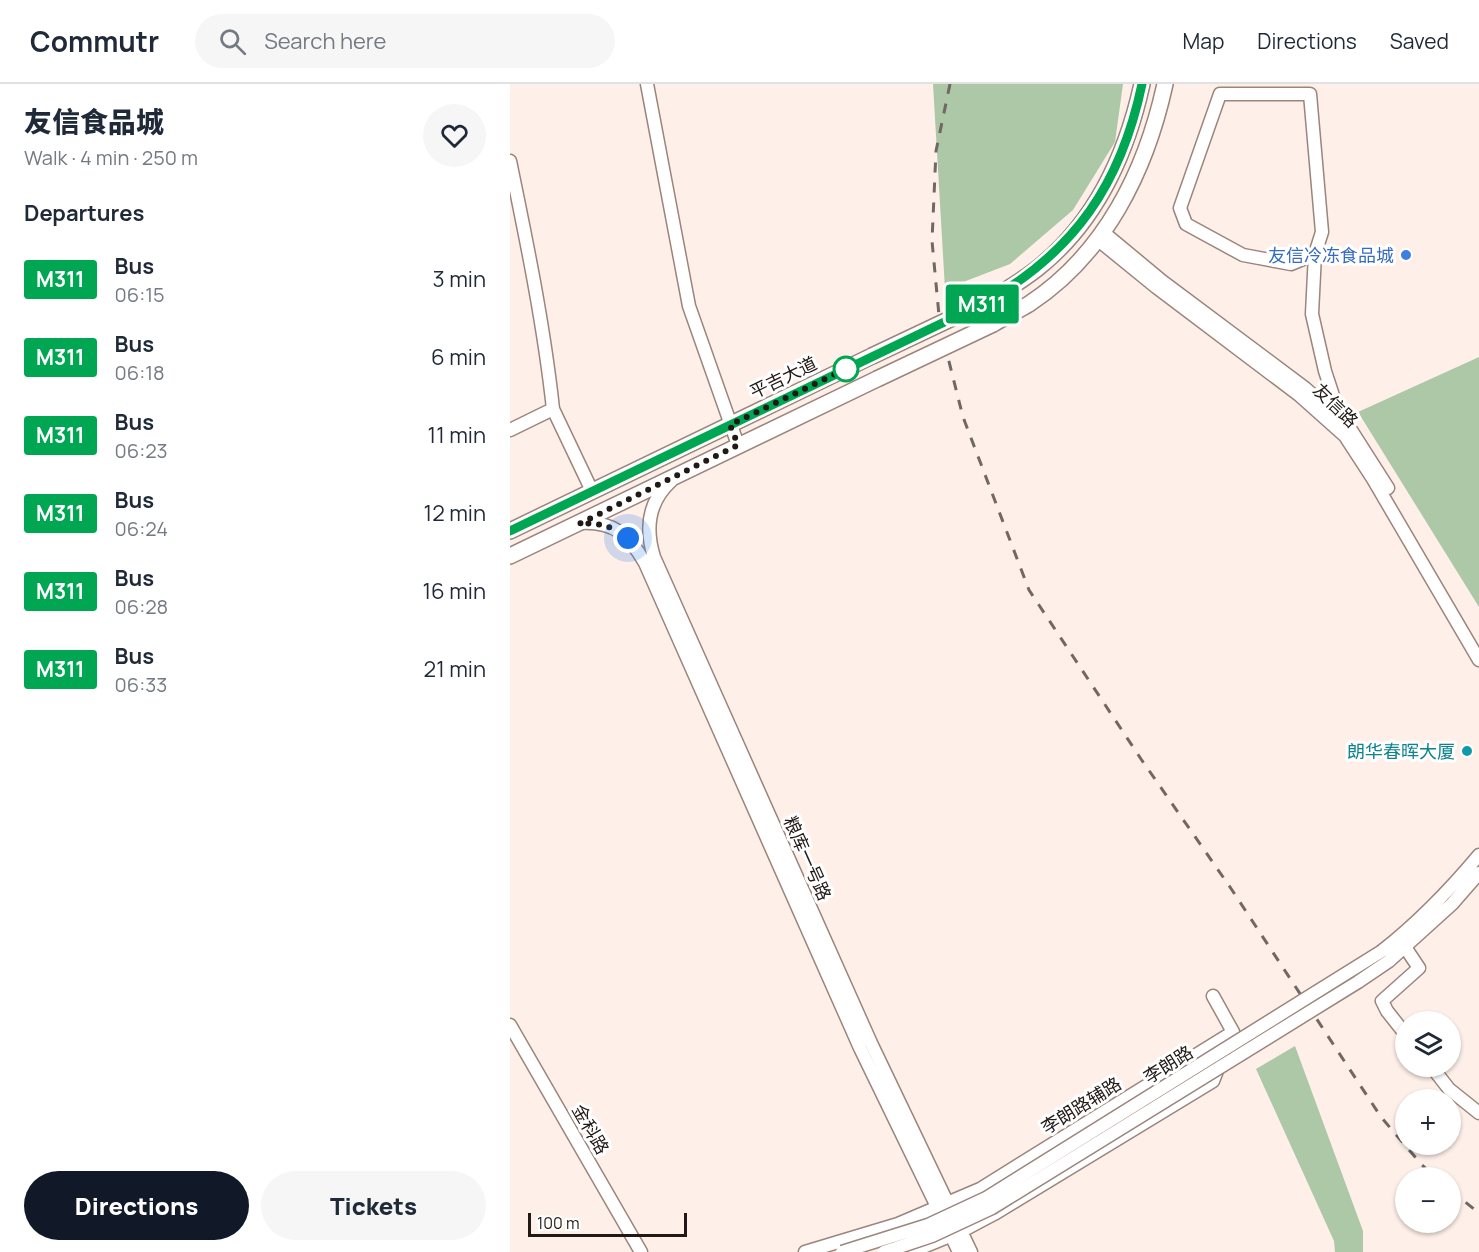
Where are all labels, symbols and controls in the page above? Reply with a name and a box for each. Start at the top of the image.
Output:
search box [195,14,615,68]
text: Commutr [30,22,159,60]
icon: search [216,25,249,58]
text: Search here [264,26,386,56]
text: Map [1183,27,1224,55]
text: Directions [1257,27,1357,55]
text: Saved [1390,27,1449,55]
text: 友信食品城 [24,102,164,140]
button: heart [423,104,486,167]
text: Walk · 4 min · 250 m [24,144,198,171]
text: Departures [24,198,144,228]
place label: 友信冷冻食品城 [1268,243,1394,267]
marker: 友信冷冻食品城 [1399,248,1413,262]
text: Bus [115,251,154,281]
text: 3 min [433,264,486,294]
text: M311 [36,265,85,293]
text: 06:15 [115,281,165,308]
line badge: M311 [940,284,1024,324]
text: M311 [958,290,1006,318]
text: Bus [115,329,154,359]
text: 6 min [431,342,486,372]
text: M311 [36,343,85,371]
street label: 平吉大道 [745,350,821,404]
unlabelled marker [833,356,859,382]
text: 06:18 [115,359,165,386]
street label: 友信路 [1308,378,1364,432]
text: Bus [115,407,154,437]
text: 11 min [428,420,486,450]
text: M311 [36,421,85,449]
text: 06:23 [115,437,168,464]
text: Bus [115,485,154,515]
text: 12 min [424,498,486,528]
text: M311 [36,499,85,527]
text: 06:24 [115,515,168,542]
your location [613,523,643,553]
text: Bus [115,563,154,593]
text: 16 min [423,576,486,606]
text: M311 [36,577,85,605]
text: 06:28 [115,593,168,620]
text: Bus [115,641,154,671]
text: 21 min [424,654,486,684]
text: M311 [36,655,85,683]
text: 06:33 [115,671,167,698]
place label: 朗华春晖大厦 [1347,739,1455,763]
marker: 朗华春晖大厦 [1460,744,1474,758]
street label: 粮库一号路 [779,812,837,904]
map controls [1395,1011,1461,1233]
button: layers [1395,1011,1461,1077]
street label: 李朗路 [1139,1040,1197,1088]
street label: 李朗路辅路 [1036,1071,1126,1139]
button: + [1395,1089,1461,1155]
street label: 金科路 [567,1100,615,1158]
button: − [1395,1167,1461,1233]
button: Directions [24,1171,249,1240]
button: Tickets [261,1171,486,1240]
scale bar [528,1210,687,1238]
text: 100 m [537,1212,580,1234]

